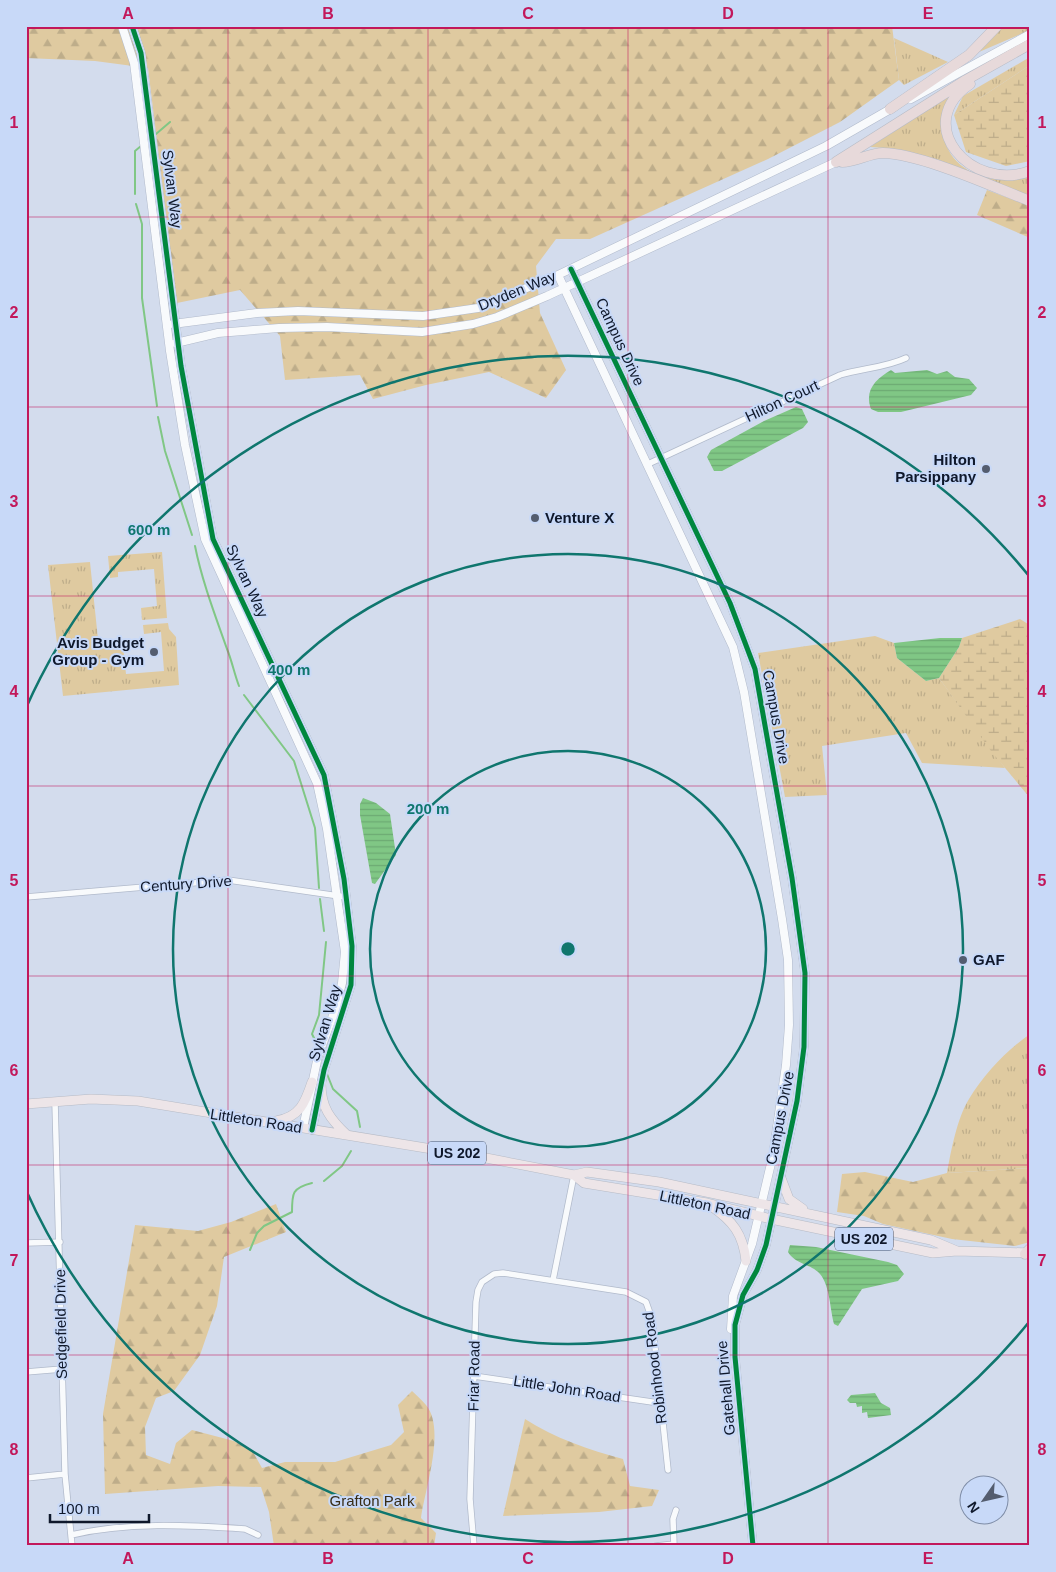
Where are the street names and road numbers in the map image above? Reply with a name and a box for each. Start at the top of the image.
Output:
street label: Sylvan Way [159,149,186,229]
street label: Dryden Way [476,267,558,314]
street label: Campus Drive [593,295,648,388]
street label: Hilton Court [742,376,822,425]
street label: Sylvan Way [223,542,272,620]
street label: Campus Drive [760,669,793,765]
street label: Century Drive [140,872,232,895]
street label: Sylvan Way [305,982,344,1063]
street label: Campus Drive [762,1070,797,1166]
street label: Littleton Road [209,1105,303,1136]
road number: US 202 [428,1142,486,1164]
street label: Littleton Road [658,1187,752,1222]
road number: US 202 [835,1228,893,1250]
street label: Sedgefield Drive [51,1269,70,1379]
street label: Robinhood Road [639,1311,670,1425]
street label: Friar Road [464,1340,483,1412]
street label: Gatehall Drive [713,1340,738,1436]
street label: Little John Road [512,1372,622,1405]

